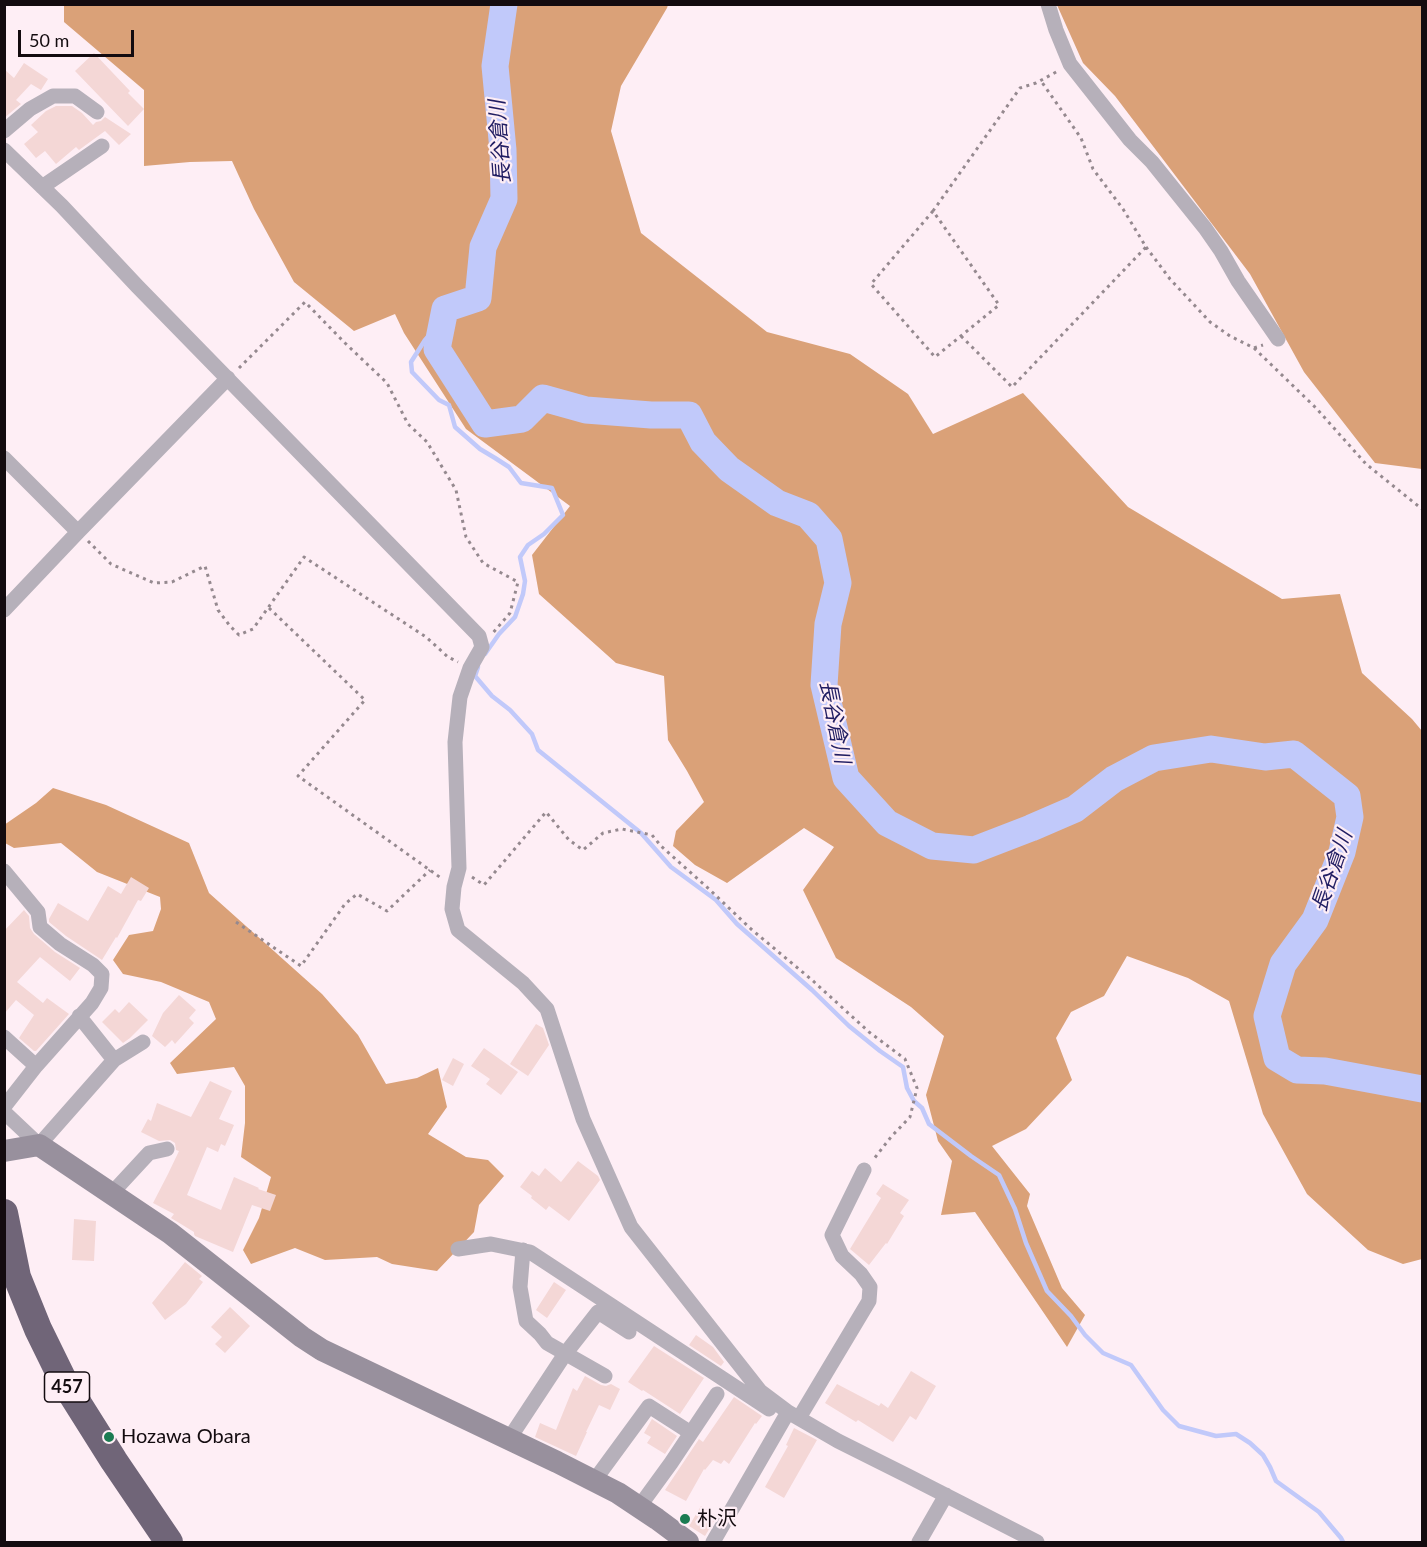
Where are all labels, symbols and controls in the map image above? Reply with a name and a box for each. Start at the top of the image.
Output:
scale bar [21,18,136,56]
text: 50 m [29,29,69,51]
water label: 長谷倉川 [485,99,515,185]
water label: 長谷倉川 [815,678,855,766]
water label: 長谷倉川 [1306,827,1358,915]
road number: 457 [44,1372,90,1402]
place label: Hozawa Obara [121,1425,251,1449]
marker: Hozawa Obara [102,1430,116,1444]
place label: 朴沢 [697,1507,737,1531]
marker: 朴沢 [678,1512,692,1526]

